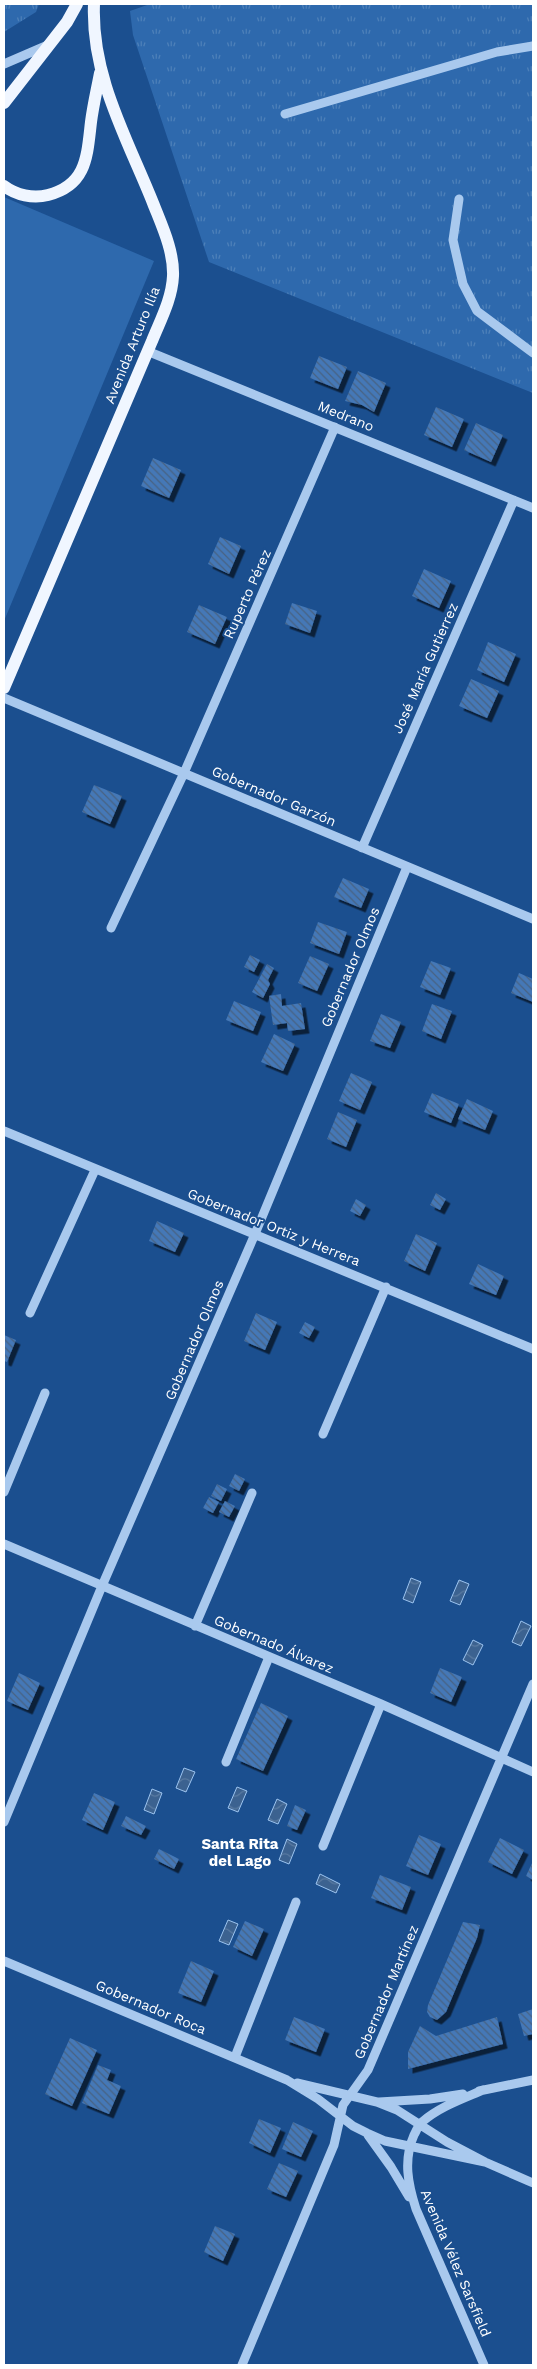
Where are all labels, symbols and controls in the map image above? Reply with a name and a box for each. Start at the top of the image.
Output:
street label: Avenida Arturo Ilía [101,284,163,406]
street label: Medrano [316,397,376,435]
street label: Ruperto Pérez [220,547,274,641]
street label: José María Gutierrez [389,600,461,736]
street label: Gobernador Garzón [210,763,338,829]
street label: Gobernador Olmos [317,905,383,1029]
street label: Gobernador Ortiz y Herrera [185,1185,363,1269]
street label: Gobernador Olmos [161,1278,227,1402]
street label: Gobernado Álvarez [212,1612,336,1676]
district label: Santa Rita del Lago [201,1835,279,1870]
street label: Gobernador Martínez [351,1923,421,2061]
street label: Gobernador Roca [93,1977,209,2037]
street label: Avenida Vélez Sarsfield [418,2187,494,2339]

